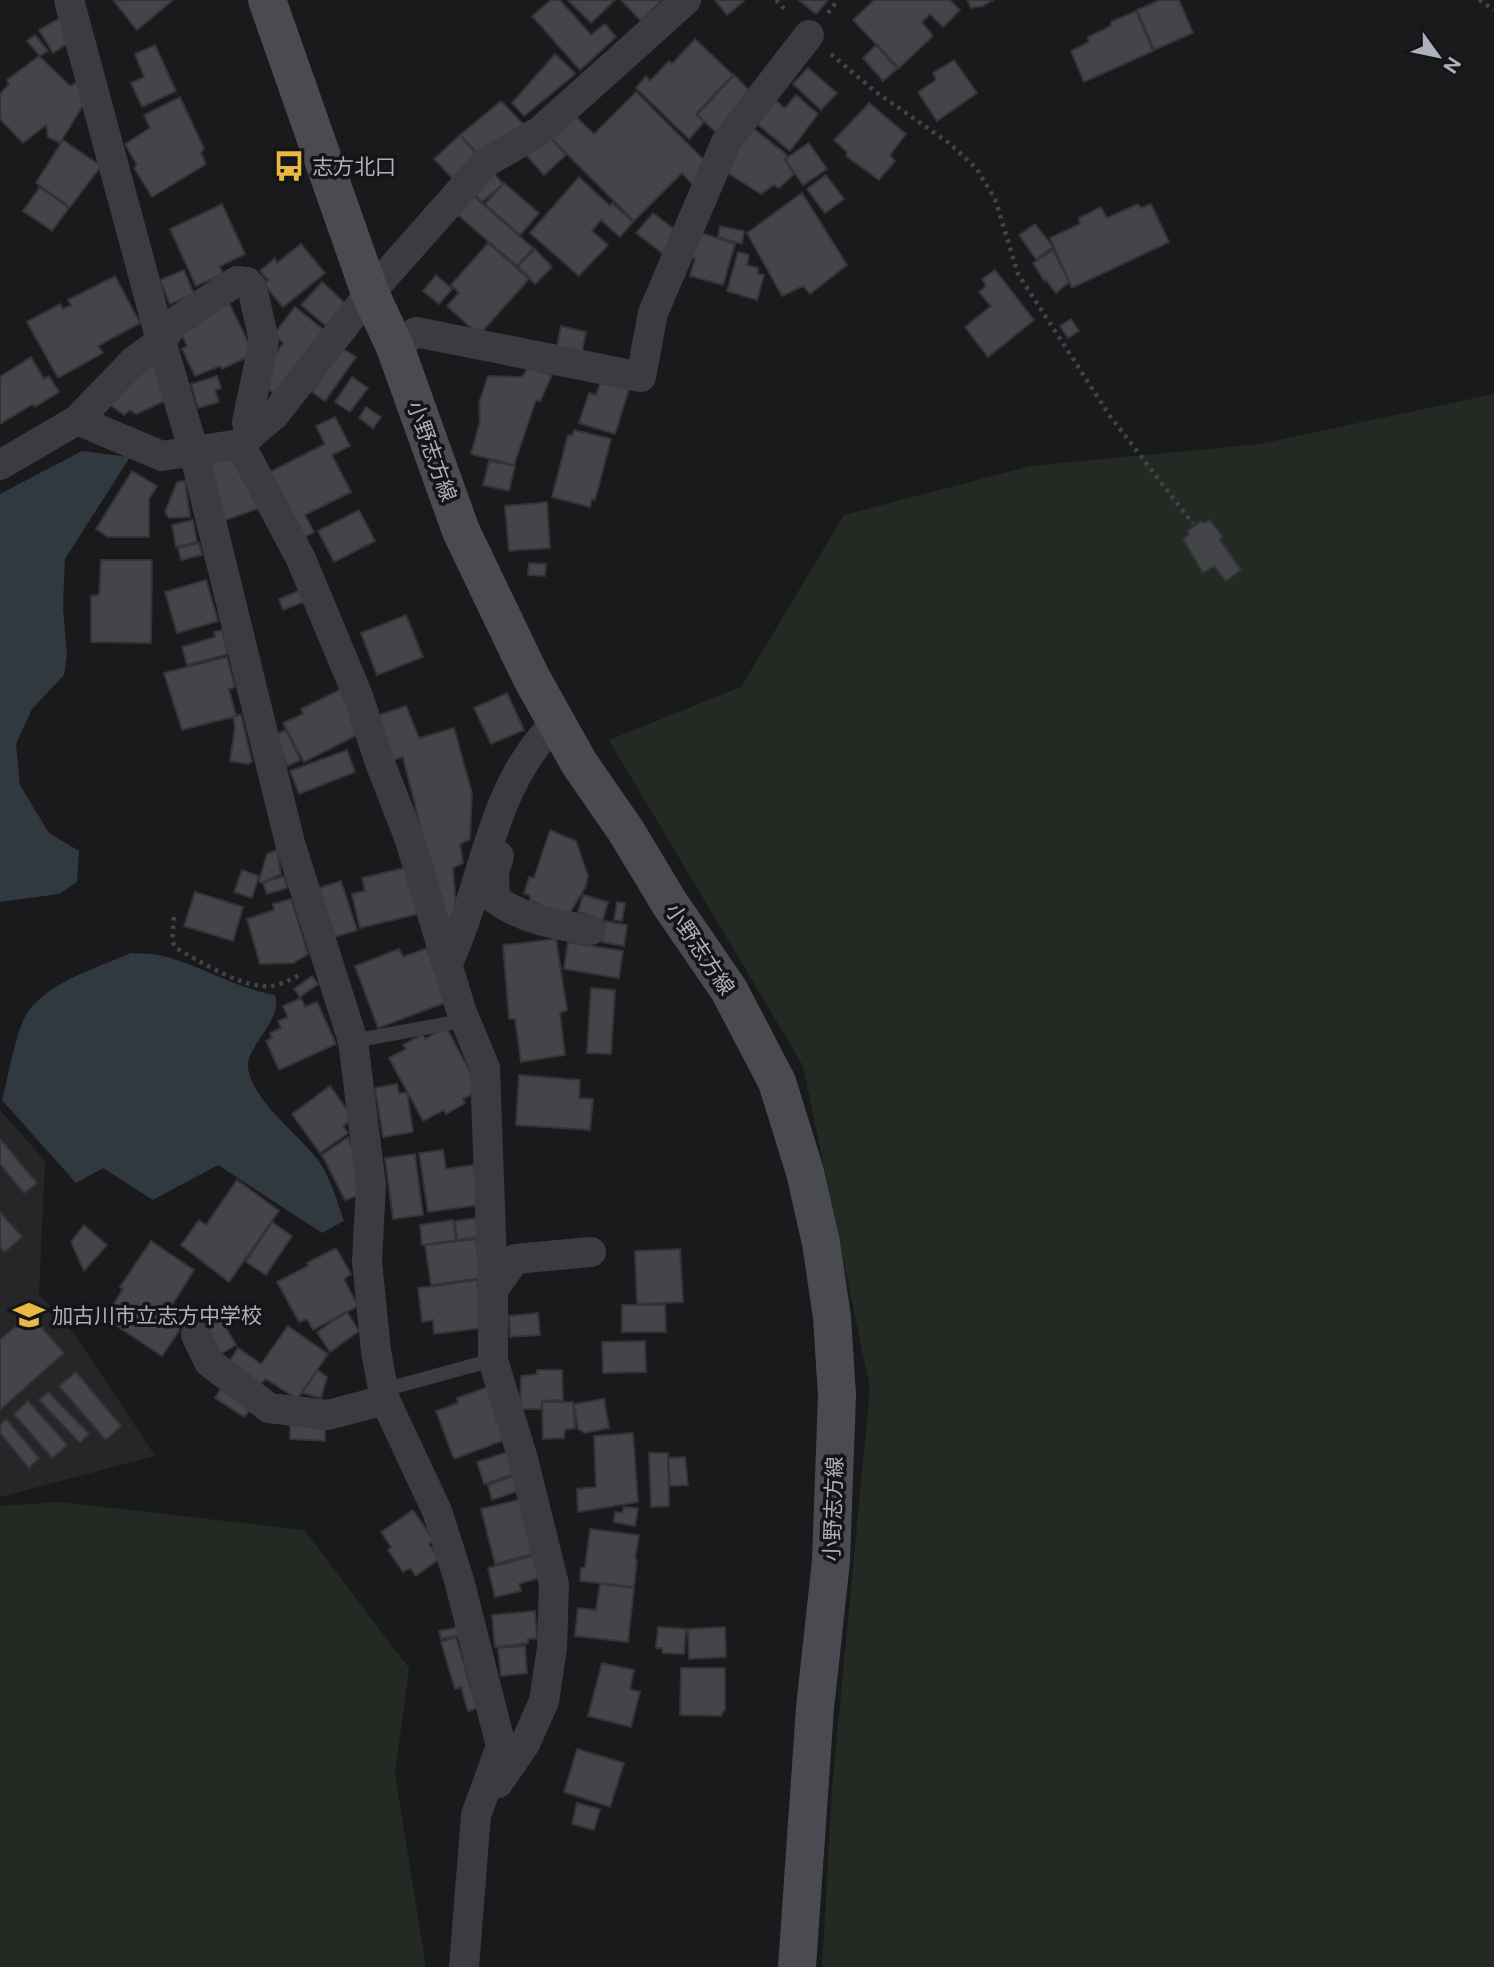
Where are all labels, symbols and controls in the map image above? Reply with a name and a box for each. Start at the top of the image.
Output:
north arrow [1403,21,1473,91]
text: N [1439,53,1466,77]
bus stop icon: 志方北口 [272,149,306,183]
place label: 志方北口 [312,154,396,179]
street label: 小野志方線 [402,397,462,505]
street label: 小野志方線 [660,898,740,1000]
school or university icon: 加古川市立志方中学校 [12,1298,46,1332]
place label: 加古川市立志方中学校 [52,1303,262,1328]
street label: 小野志方線 [819,1456,847,1562]

